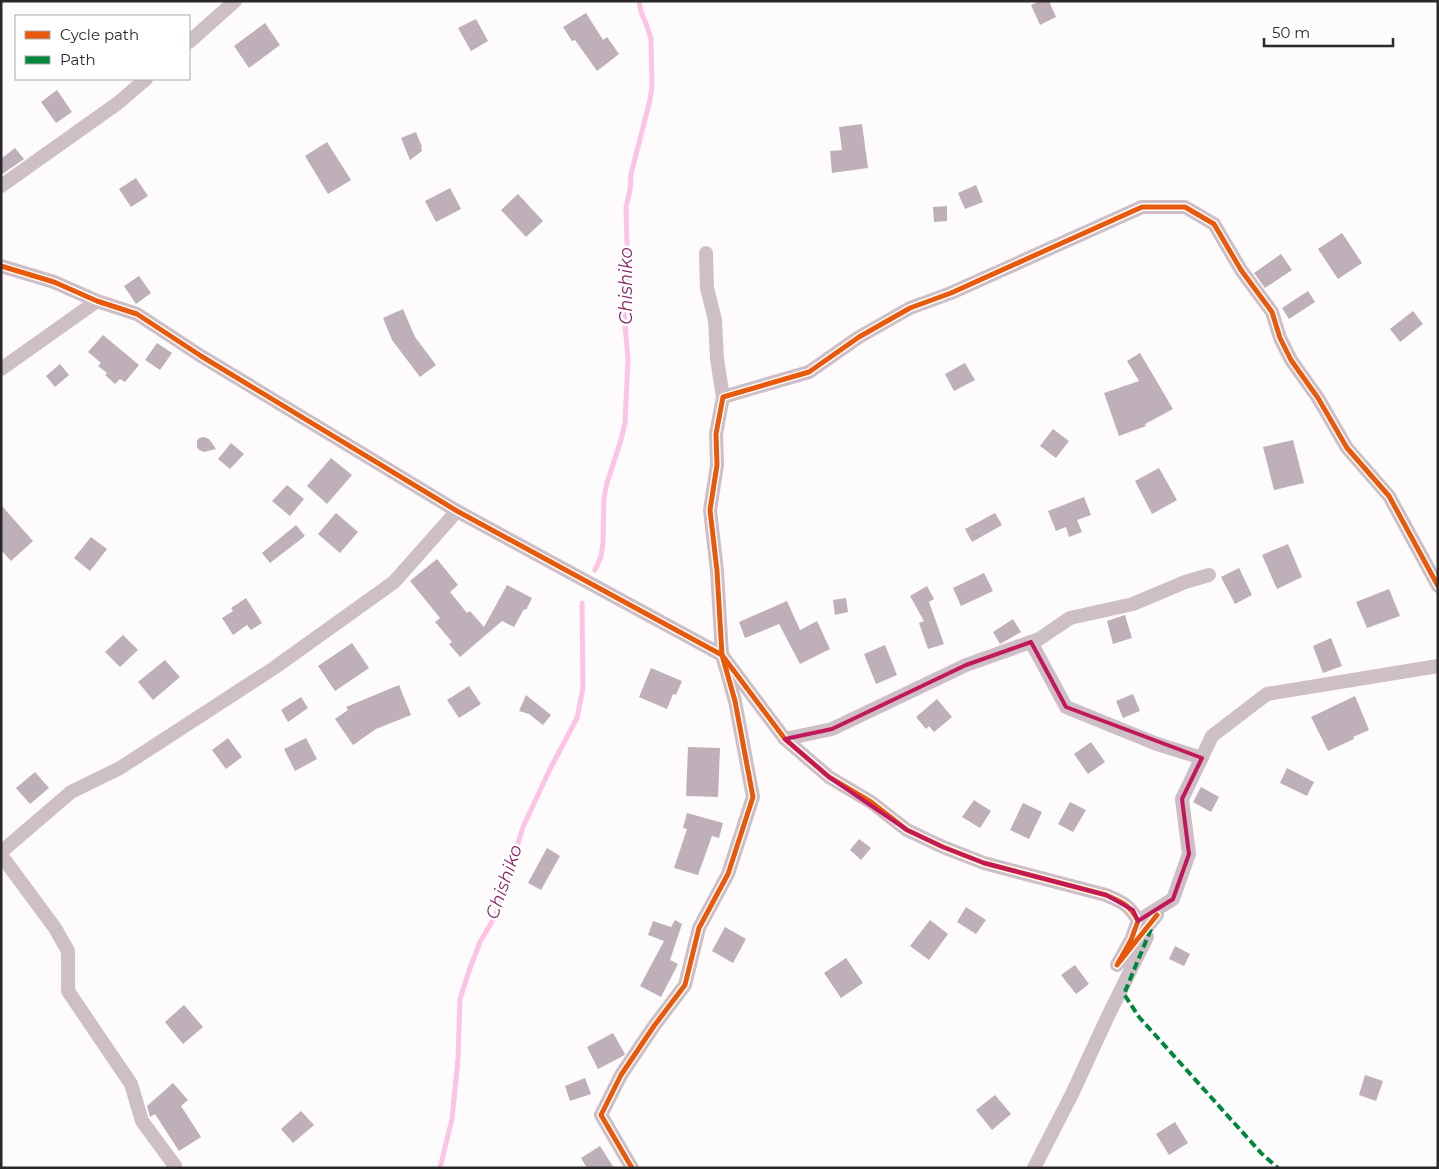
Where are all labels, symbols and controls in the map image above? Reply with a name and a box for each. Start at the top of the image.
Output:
legend [15,15,190,80]
scale bar [1264,15,1393,47]
text: 50 m [1272,23,1310,42]
text: Cycle path [60,25,139,44]
text: Path [60,50,96,69]
water label: Chishiko [615,247,637,325]
water label: Chishiko [481,842,527,922]

